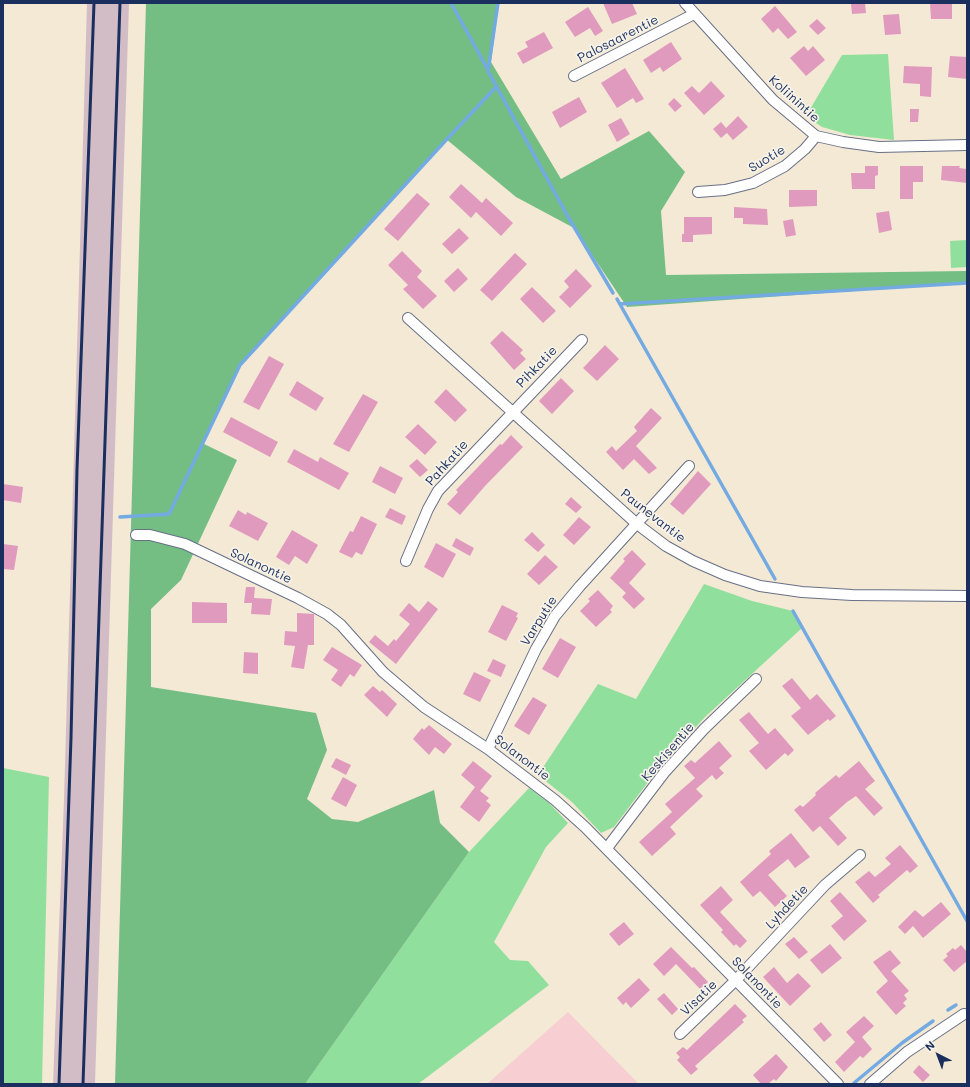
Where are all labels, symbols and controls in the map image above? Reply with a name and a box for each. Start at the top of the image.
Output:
street label: Palosaarentie [575,12,661,66]
street label: Koliinintie [765,72,823,126]
street label: Suotie [746,142,788,176]
street label: Pihkatie [513,343,561,391]
street label: Pahkatie [422,437,472,489]
street label: Paunevantie [617,486,689,546]
street label: Solanontie [228,545,294,587]
street label: Varputie [518,593,560,649]
street label: Keskisentie [638,720,698,784]
street label: Solanontie [491,732,553,784]
street label: Lyhdetie [763,882,811,932]
street label: Solanontie [728,954,786,1012]
street label: Visatie [678,977,720,1019]
north arrow [918,1035,958,1075]
text: N [922,1037,938,1054]

